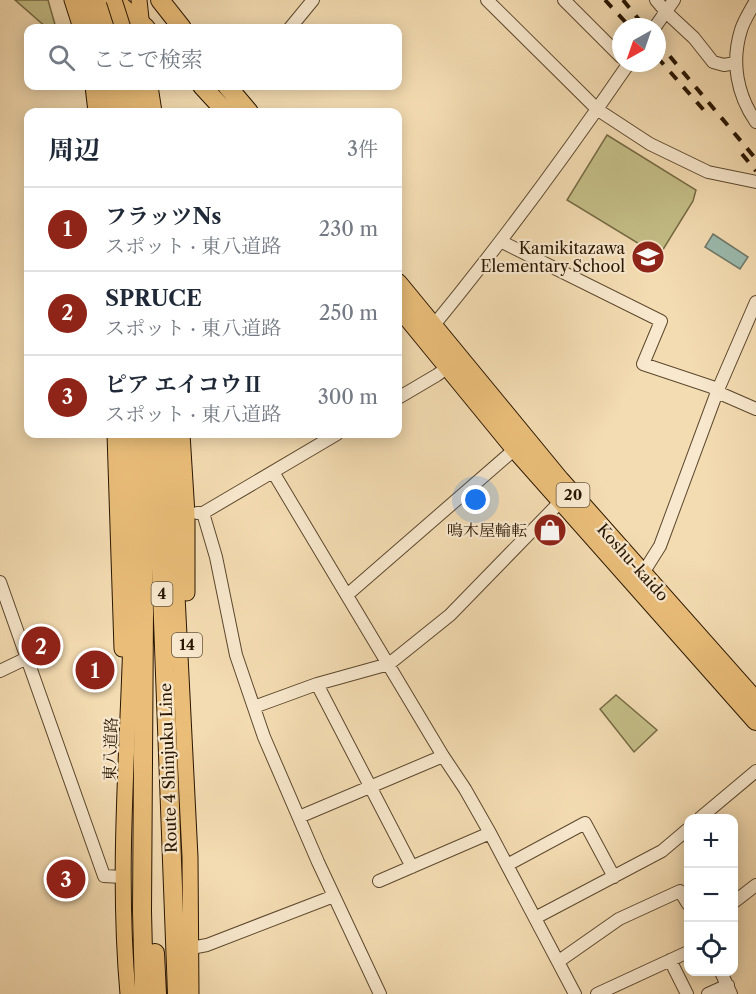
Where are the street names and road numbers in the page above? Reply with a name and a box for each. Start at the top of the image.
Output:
road number: 20 [556,483,590,507]
street label: Koshu-kaido [593,519,673,605]
road number: 4 [152,582,172,606]
road number: 14 [172,633,202,657]
street label: Route 4 Shinjuku Line [155,683,181,853]
street label: 東八道路 [99,717,121,781]

